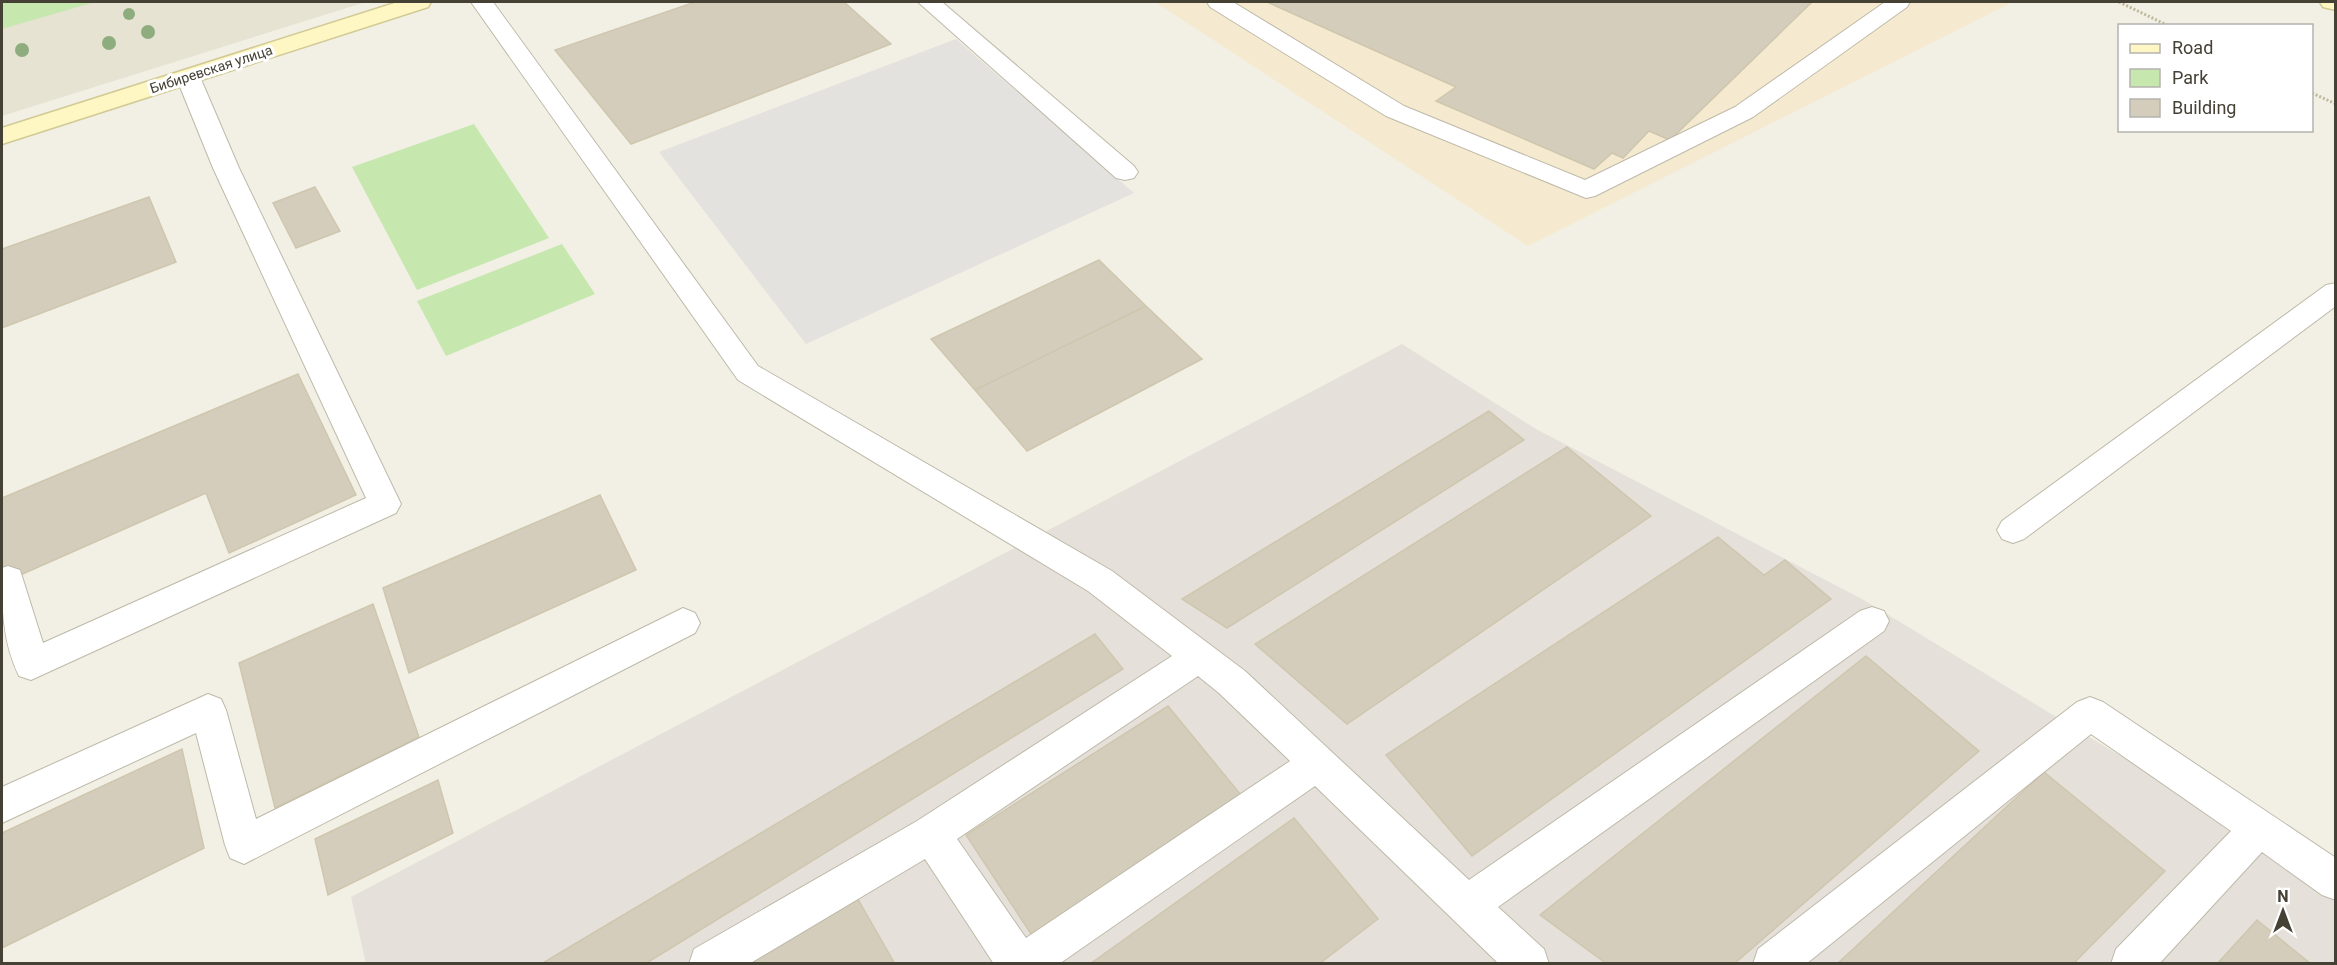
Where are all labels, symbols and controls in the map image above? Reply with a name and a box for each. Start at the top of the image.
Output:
legend [2118,24,2313,132]
text: Road [2172,37,2213,58]
street label: Бибиревская улица [148,42,274,96]
text: Park [2172,67,2209,88]
text: Building [2172,97,2236,118]
north arrow [2253,881,2313,941]
text: N [2277,887,2289,906]

